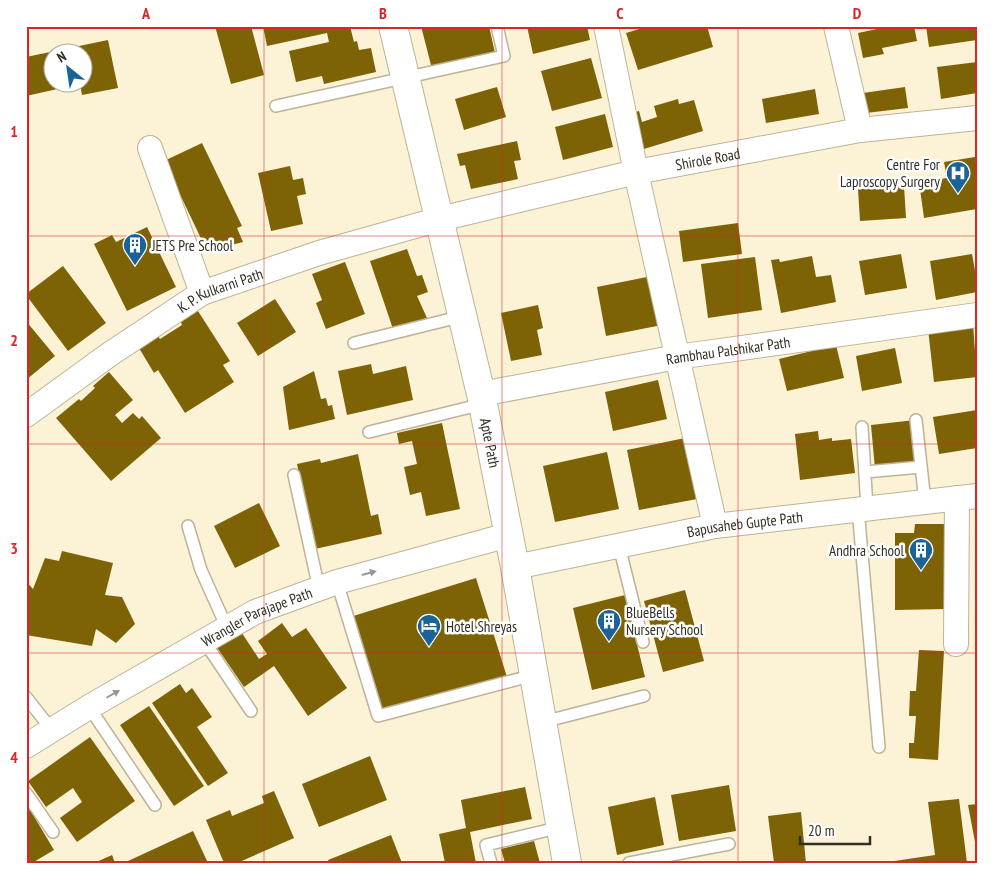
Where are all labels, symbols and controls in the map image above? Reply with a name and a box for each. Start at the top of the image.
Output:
text: A [141,3,151,23]
text: B [379,3,387,23]
text: C [616,3,624,23]
text: D [853,3,862,23]
north arrow [42,42,92,92]
text: N [54,47,69,66]
text: 1 [10,121,18,141]
street label: Shirole Road [674,143,742,174]
place label: Centre For Laproscopy Surgery [840,155,941,191]
hospital icon: Centre For Laproscopy Surgery [945,160,971,194]
building icon: JETS Pre School [122,232,148,266]
place label: JETS Pre School [151,236,234,255]
street label: K. P. Kulkarni Path [173,263,265,316]
text: 2 [10,330,18,350]
street label: Rambhau Palshikar Path [664,332,791,368]
street label: Apte Path [476,416,505,469]
street label: Bapusaheb Gupte Path [685,507,804,541]
building icon: Andhra School [908,537,934,571]
text: 3 [10,538,18,558]
place label: Andhra School [829,541,904,560]
one-way arrow [362,569,377,577]
street label: Wrangler Parajape Path [198,582,315,650]
place label: BlueBells Nursery School [626,603,704,639]
building icon: BlueBells Nursery School [596,608,622,642]
hotel icon: Hotel Shreyas [416,613,442,647]
place label: Hotel Shreyas [446,617,517,636]
one-way arrow [106,689,119,698]
text: 4 [10,747,18,767]
scale bar [800,814,870,846]
text: 20 m [808,821,834,840]

